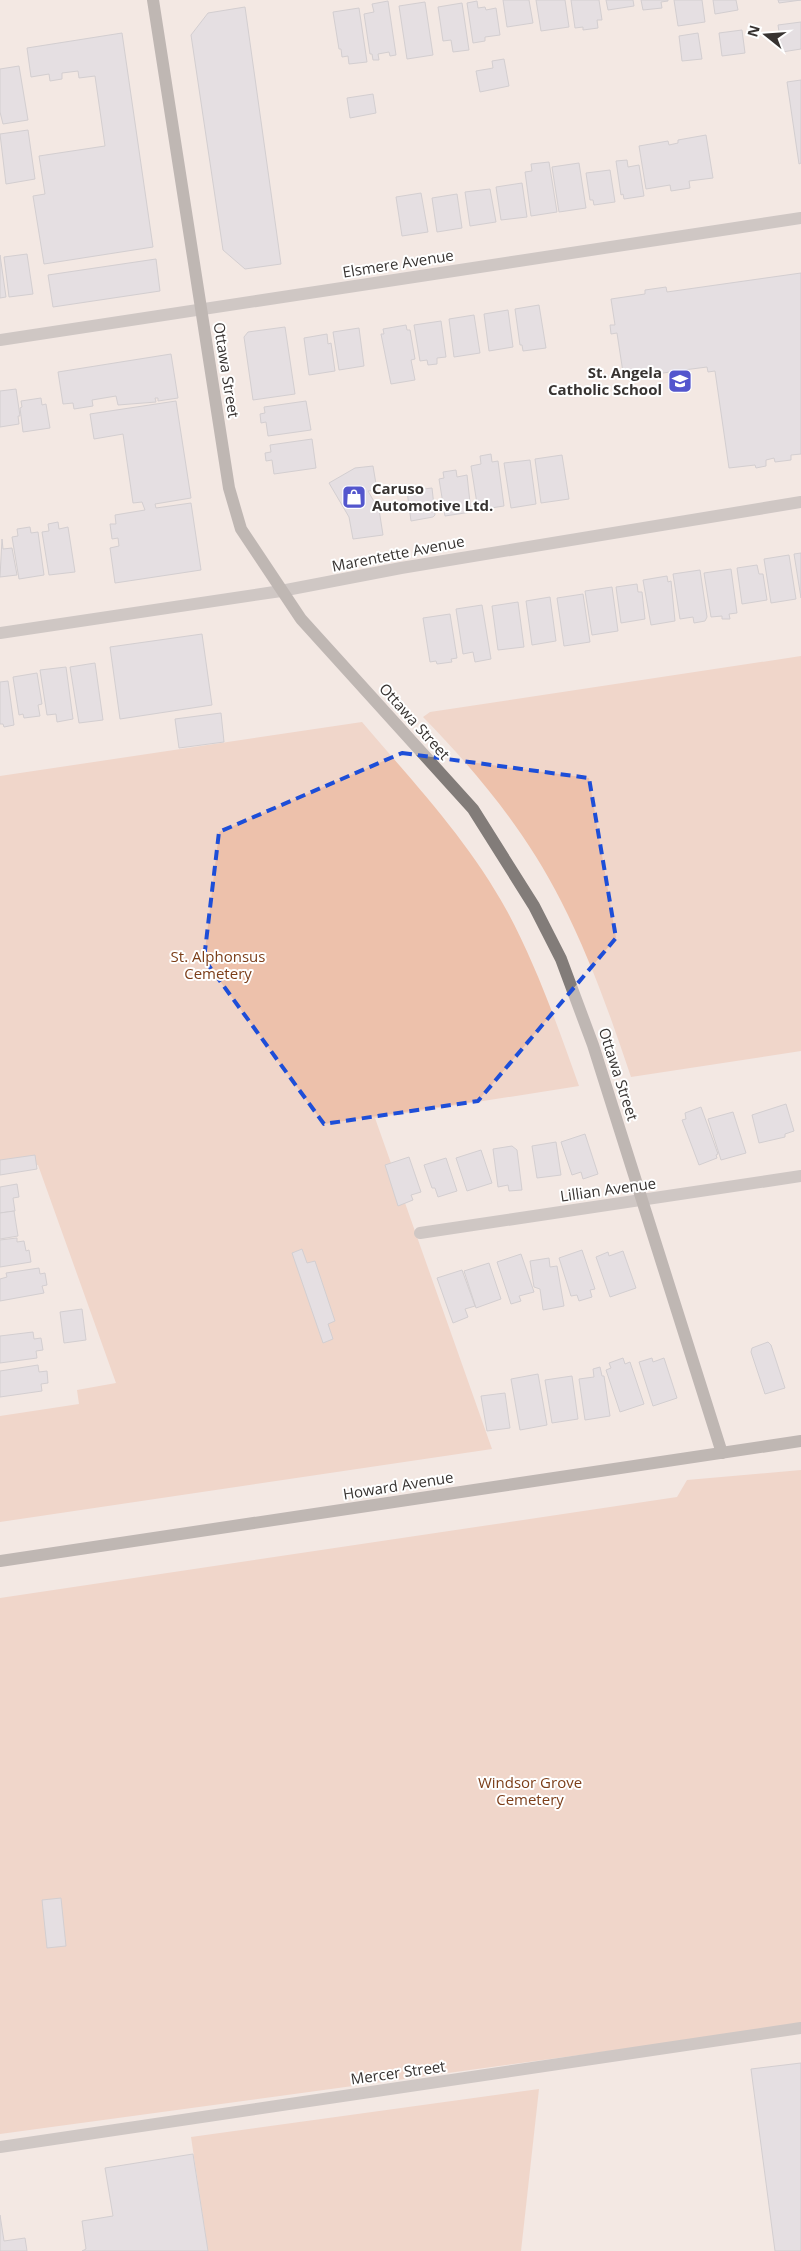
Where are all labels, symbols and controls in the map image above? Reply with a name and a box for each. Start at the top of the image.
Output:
north arrow [741,10,791,60]
text: N [742,23,764,39]
street label: Elsmere Avenue [341,244,455,282]
street label: Ottawa Street [210,321,244,419]
place label: St. Angela Catholic School [548,362,662,399]
school or university icon: St. Angela Catholic School [667,368,693,394]
place label: Caruso Automotive Ltd. [372,478,493,515]
shop icon: Caruso Automotive Ltd. [341,484,367,510]
street label: Marentette Avenue [330,530,466,576]
street label: Ottawa Street [375,678,455,764]
park label: St. Alphonsus Cemetery [171,946,265,983]
street label: Ottawa Street [595,1025,643,1123]
street label: Lillian Avenue [559,1172,657,1206]
street label: Howard Avenue [341,1466,455,1504]
park label: Windsor Grove Cemetery [478,1772,582,1809]
street label: Mercer Street [349,2055,447,2089]

